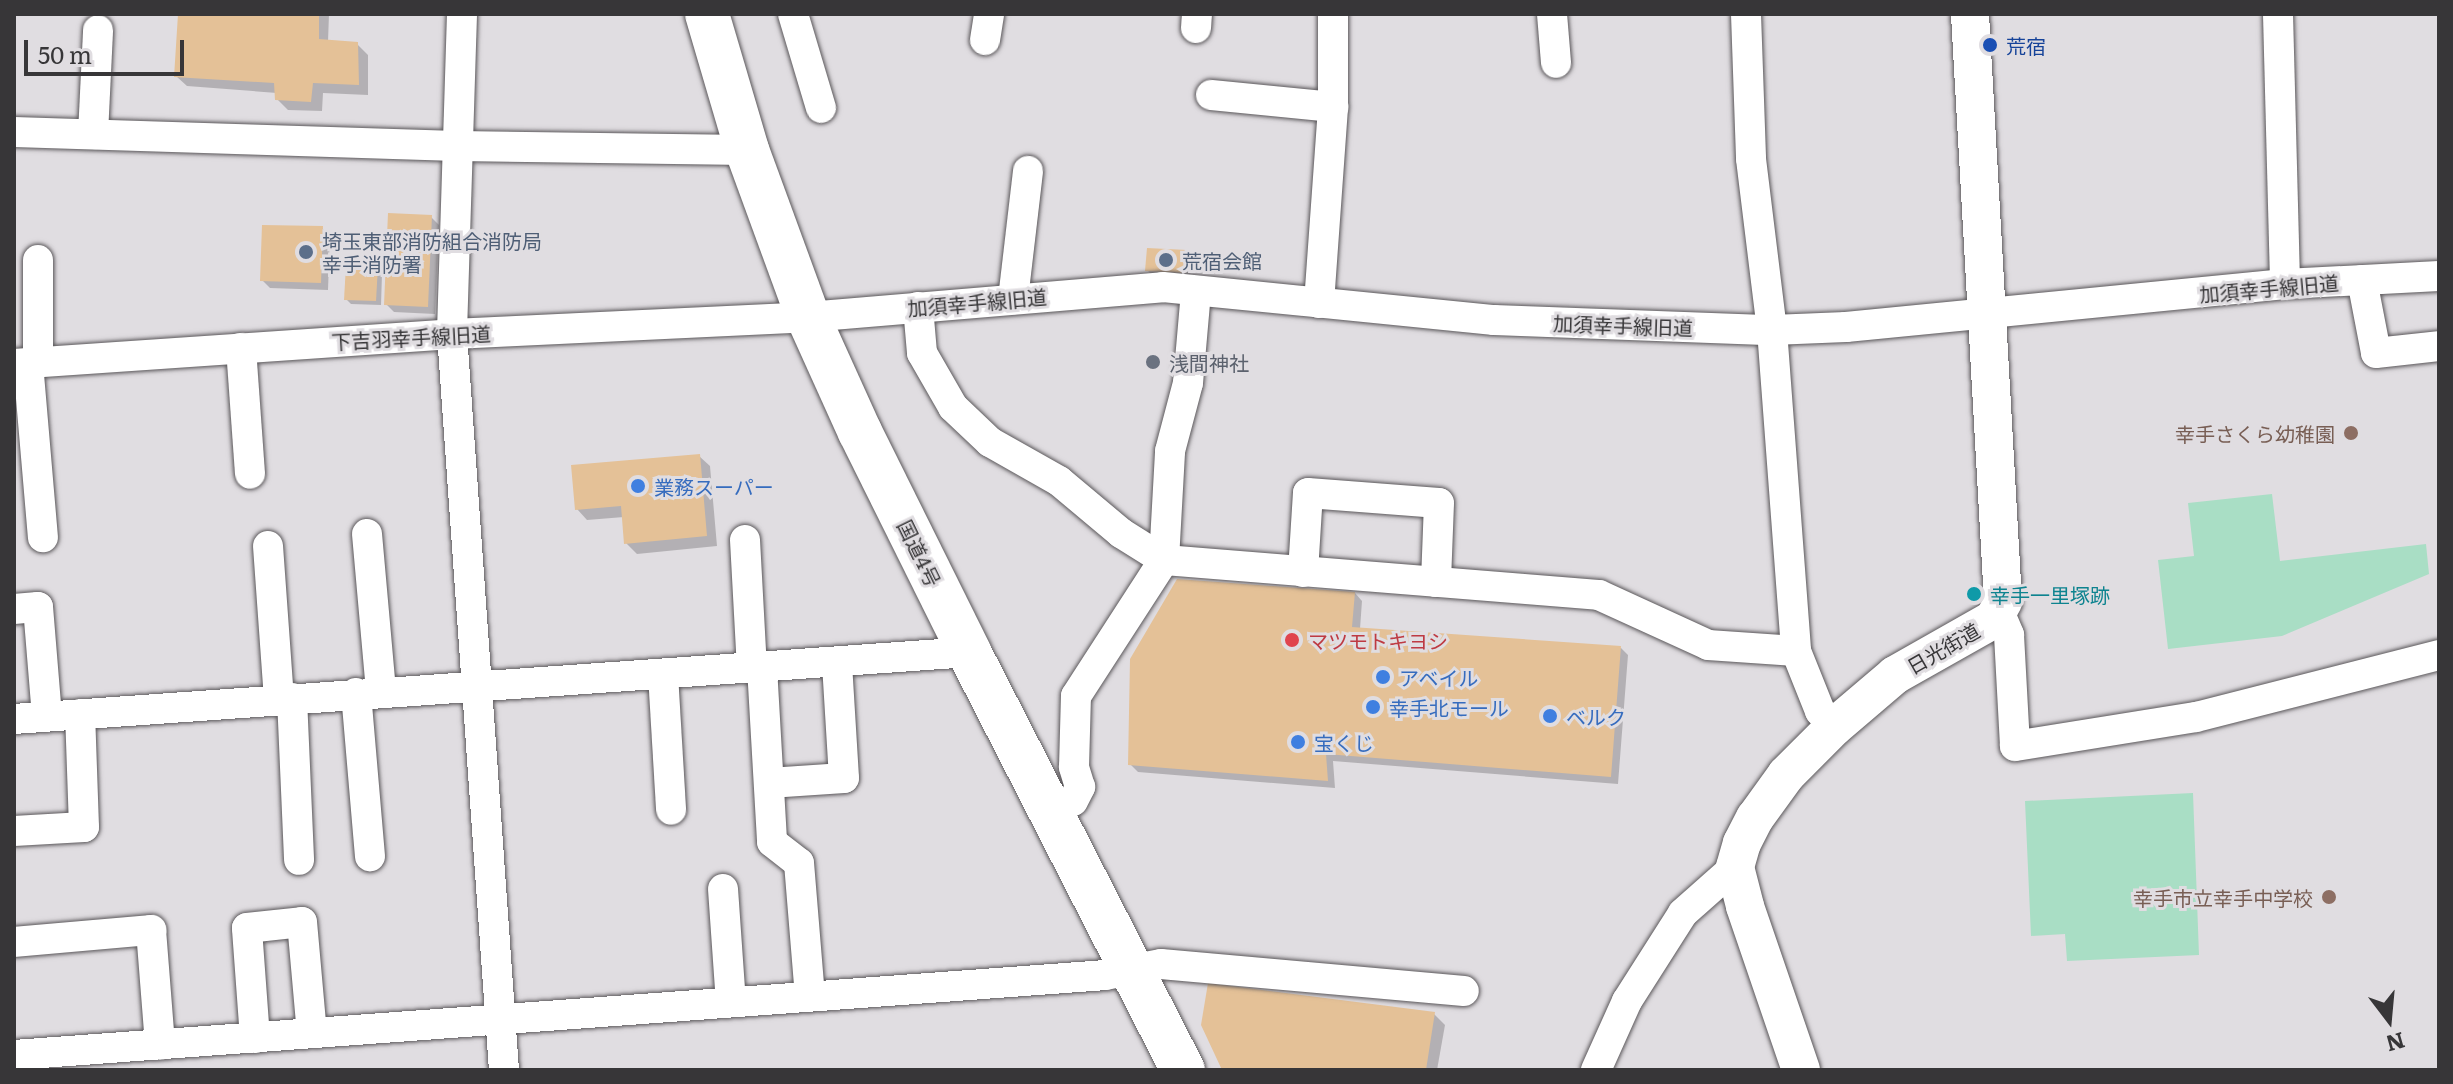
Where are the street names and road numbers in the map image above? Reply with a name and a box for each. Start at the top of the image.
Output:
street label: 加須幸手線旧道 [2198,270,2340,306]
street label: 加須幸手線旧道 [906,284,1048,320]
street label: 加須幸手線旧道 [1553,311,1693,339]
street label: 下吉羽幸手線旧道 [330,321,492,353]
street label: 国道4号 [894,516,946,590]
street label: 日光街道 [1902,618,1984,678]

